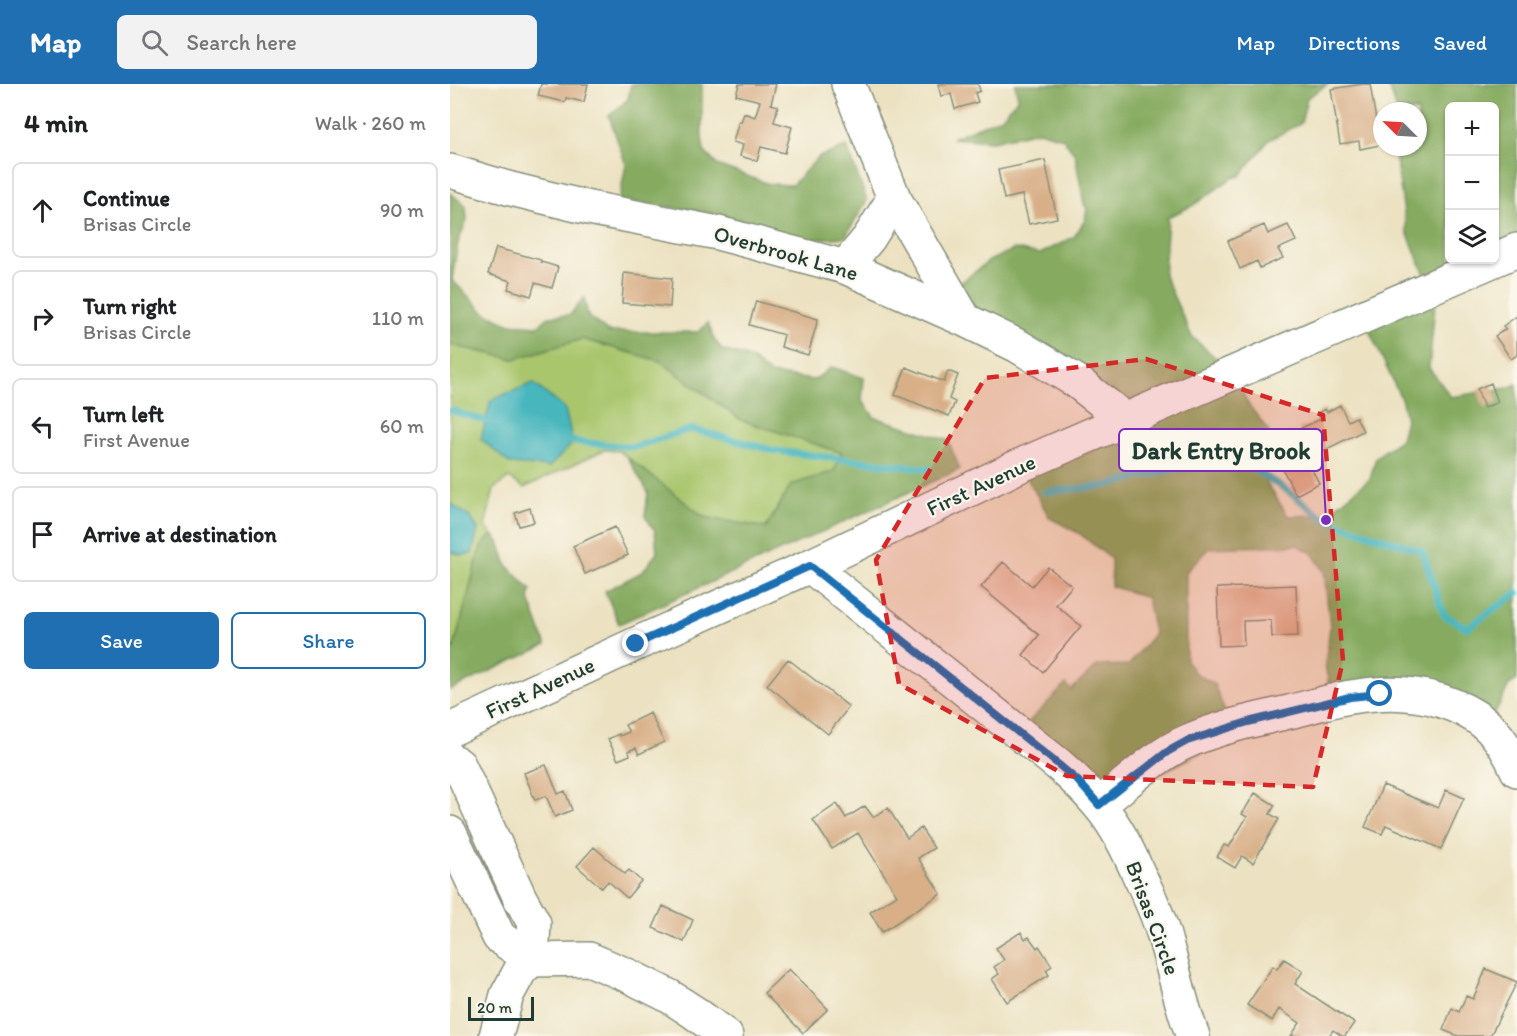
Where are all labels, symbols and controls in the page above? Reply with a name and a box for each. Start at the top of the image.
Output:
search box [117,15,537,69]
text: Map [30,25,81,59]
icon: search [138,26,171,59]
text: Search here [186,29,297,56]
text: Map [1237,30,1275,55]
text: Directions [1308,30,1400,55]
text: Saved [1433,30,1487,55]
north arrow [1373,102,1427,156]
map controls [1445,102,1499,264]
button: + [1445,102,1499,156]
text: 4 min [24,107,88,139]
text: Walk · 260 m [315,111,426,135]
button: − [1445,156,1499,210]
text: Continue [83,185,170,212]
icon: ahead [26,194,59,227]
text: 90 m [380,198,424,222]
button: layers [1445,210,1499,264]
text: Brisas Circle [83,212,191,236]
street label: Overbrook Lane [711,219,861,287]
text: Turn right [83,293,177,320]
icon: right [26,302,59,335]
text: 110 m [372,306,424,330]
text: Brisas Circle [83,320,191,344]
text: Turn left [83,401,164,428]
icon: left [26,410,59,443]
text: 60 m [380,414,424,438]
text: First Avenue [83,428,190,452]
callout: Dark Entry Brook [1119,429,1322,471]
text: Dark Entry Brook [1132,436,1311,466]
street label: First Avenue [922,448,1040,522]
icon: arrive [26,518,59,551]
text: Arrive at destination [83,521,277,548]
button: Save [24,612,219,669]
button: Share [231,612,426,669]
route end [622,630,648,656]
street label: First Avenue [481,651,599,725]
route start [1366,680,1392,706]
street label: Brisas Circle [1120,857,1186,979]
scale bar [468,994,534,1022]
text: 20 m [477,998,512,1017]

